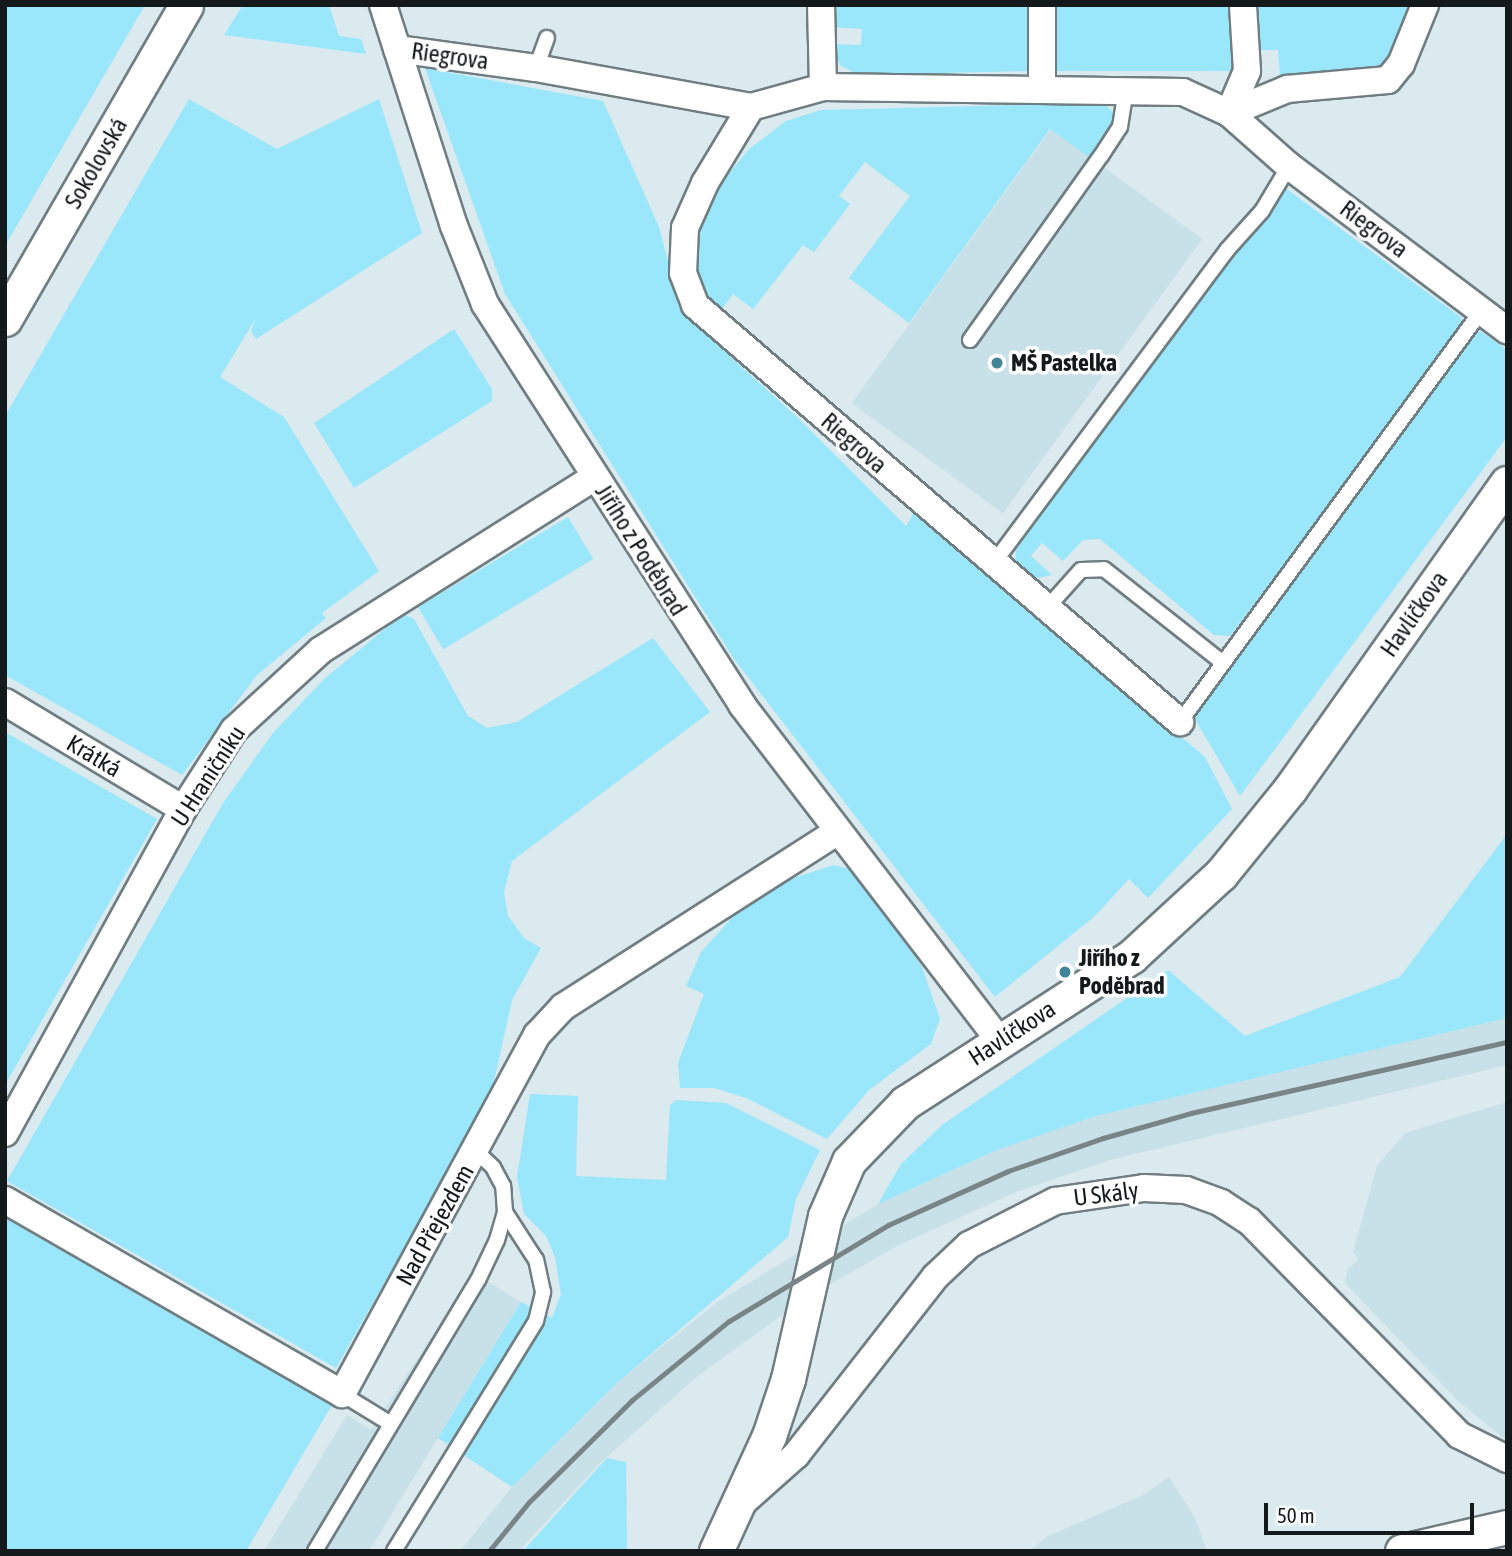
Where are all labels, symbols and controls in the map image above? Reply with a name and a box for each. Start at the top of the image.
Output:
street label: Riegrova [410,36,490,76]
street label: Sokolovská [59,113,133,213]
street label: Riegrova [1334,194,1414,264]
place label: MŠ Pastelka [1011,349,1117,377]
marker: MŠ Pastelka [989,355,1005,371]
street label: Riegrova [815,407,893,479]
street label: Jiřího z Poděbrad [589,479,693,621]
street label: Havlíčkova [1374,566,1454,662]
street label: U Hraničníku [165,720,251,832]
street label: Krátká [62,729,126,783]
place label: Jiřího z Poděbrad [1079,944,1165,1000]
marker: Jiřího z Poděbrad [1057,964,1073,980]
street label: Havlíčkova [963,994,1061,1072]
street label: Nad Přejezdem [390,1159,480,1291]
street label: U Skály [1072,1176,1140,1212]
scale bar [1267,1490,1477,1534]
text: 50 m [1277,1503,1315,1527]

